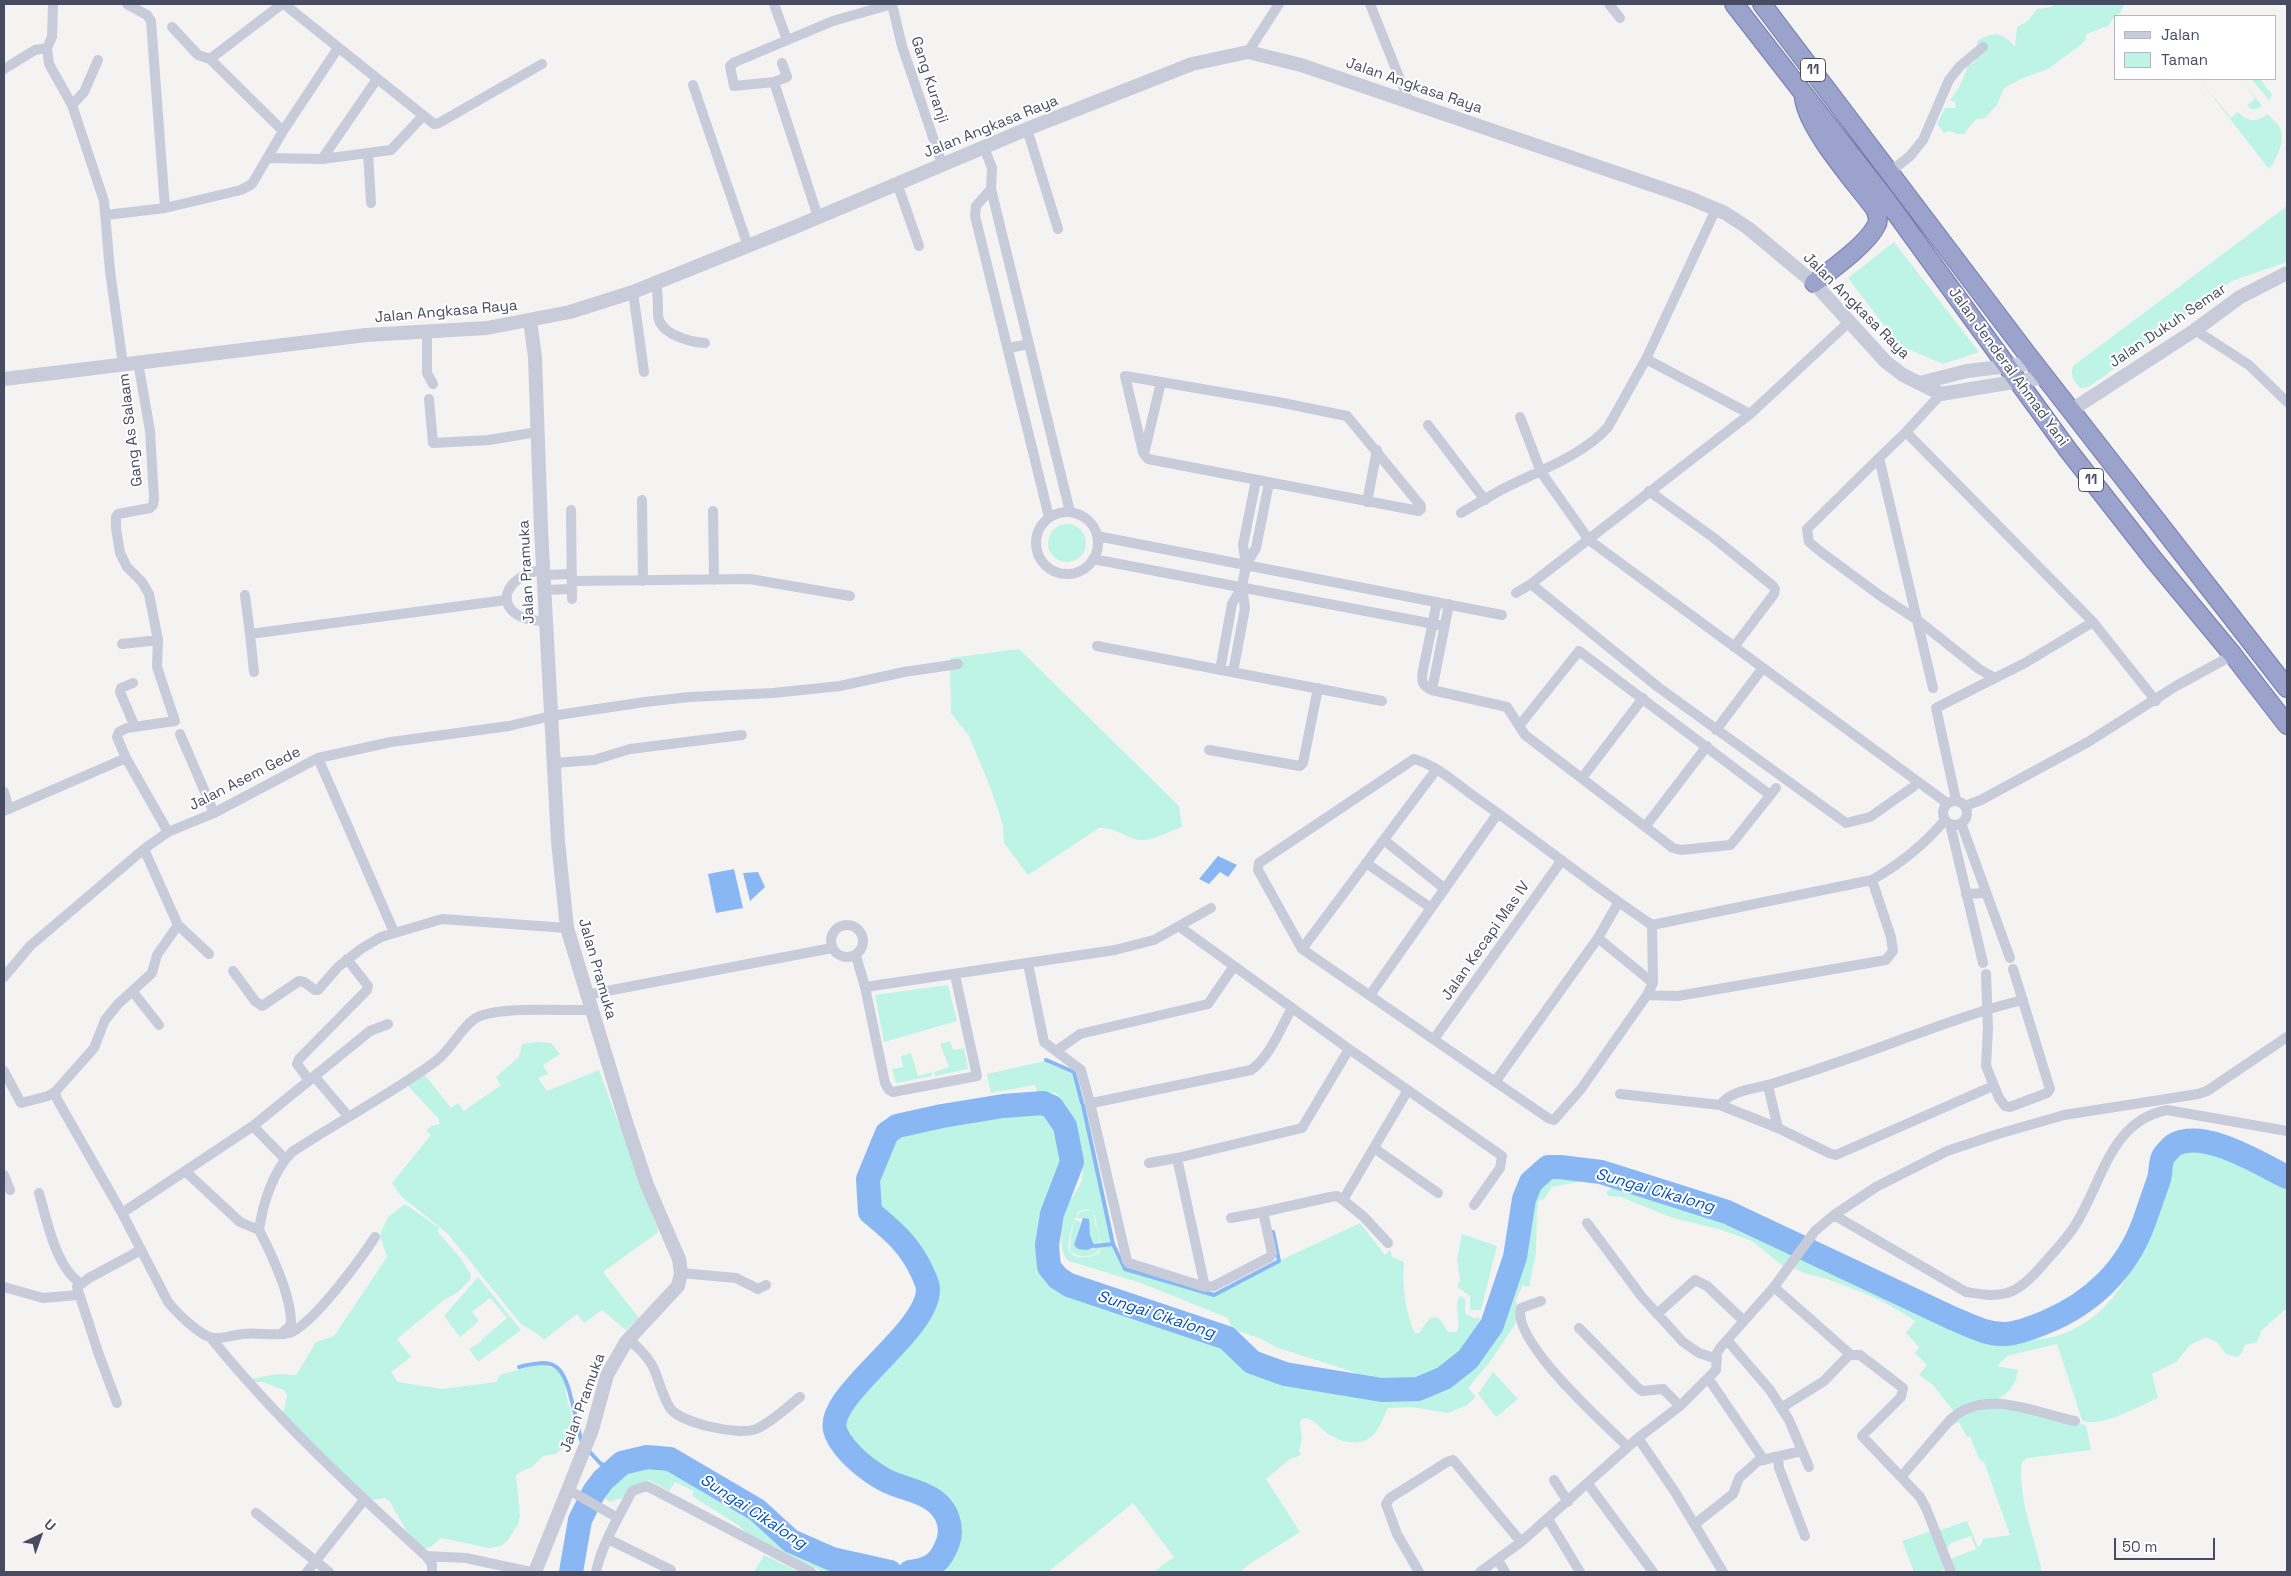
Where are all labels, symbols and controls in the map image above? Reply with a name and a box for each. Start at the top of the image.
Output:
legend [2114,15,2276,80]
text: Jalan [2161,25,2200,44]
street label: Gang Kuranji [907,34,951,126]
text: Taman [2161,50,2208,69]
street label: Jalan Angkasa Raya [1343,54,1485,118]
road number: 11 [1800,58,1826,82]
street label: Jalan Angkasa Raya [921,92,1061,162]
street label: Jalan Angkasa Raya [1799,249,1913,363]
street label: Jalan Dukuh Semar [2106,280,2230,372]
street label: Jalan Jenderal Ahmad Yani [1944,284,2072,450]
street label: Jalan Angkasa Raya [374,297,518,327]
street label: Gang As Salaam [115,372,147,488]
road number: 11 [2078,468,2104,492]
street label: Jalan Pramuka [515,520,539,624]
street label: Jalan Asem Gede [186,743,304,815]
street label: Jalan Kecapi Mas IV [1438,878,1534,1004]
street label: Jalan Pramuka [574,917,620,1021]
water label: Sungai Cikalong [1593,1165,1717,1217]
water label: Sungai Cikalong [1095,1287,1217,1343]
street label: Jalan Pramuka [557,1351,609,1455]
water label: Sungai Cikalong [696,1471,810,1553]
north arrow [15,1511,65,1561]
text: U [41,1515,60,1535]
scale bar [2116,1528,2217,1560]
text: 50 m [2122,1537,2157,1556]

